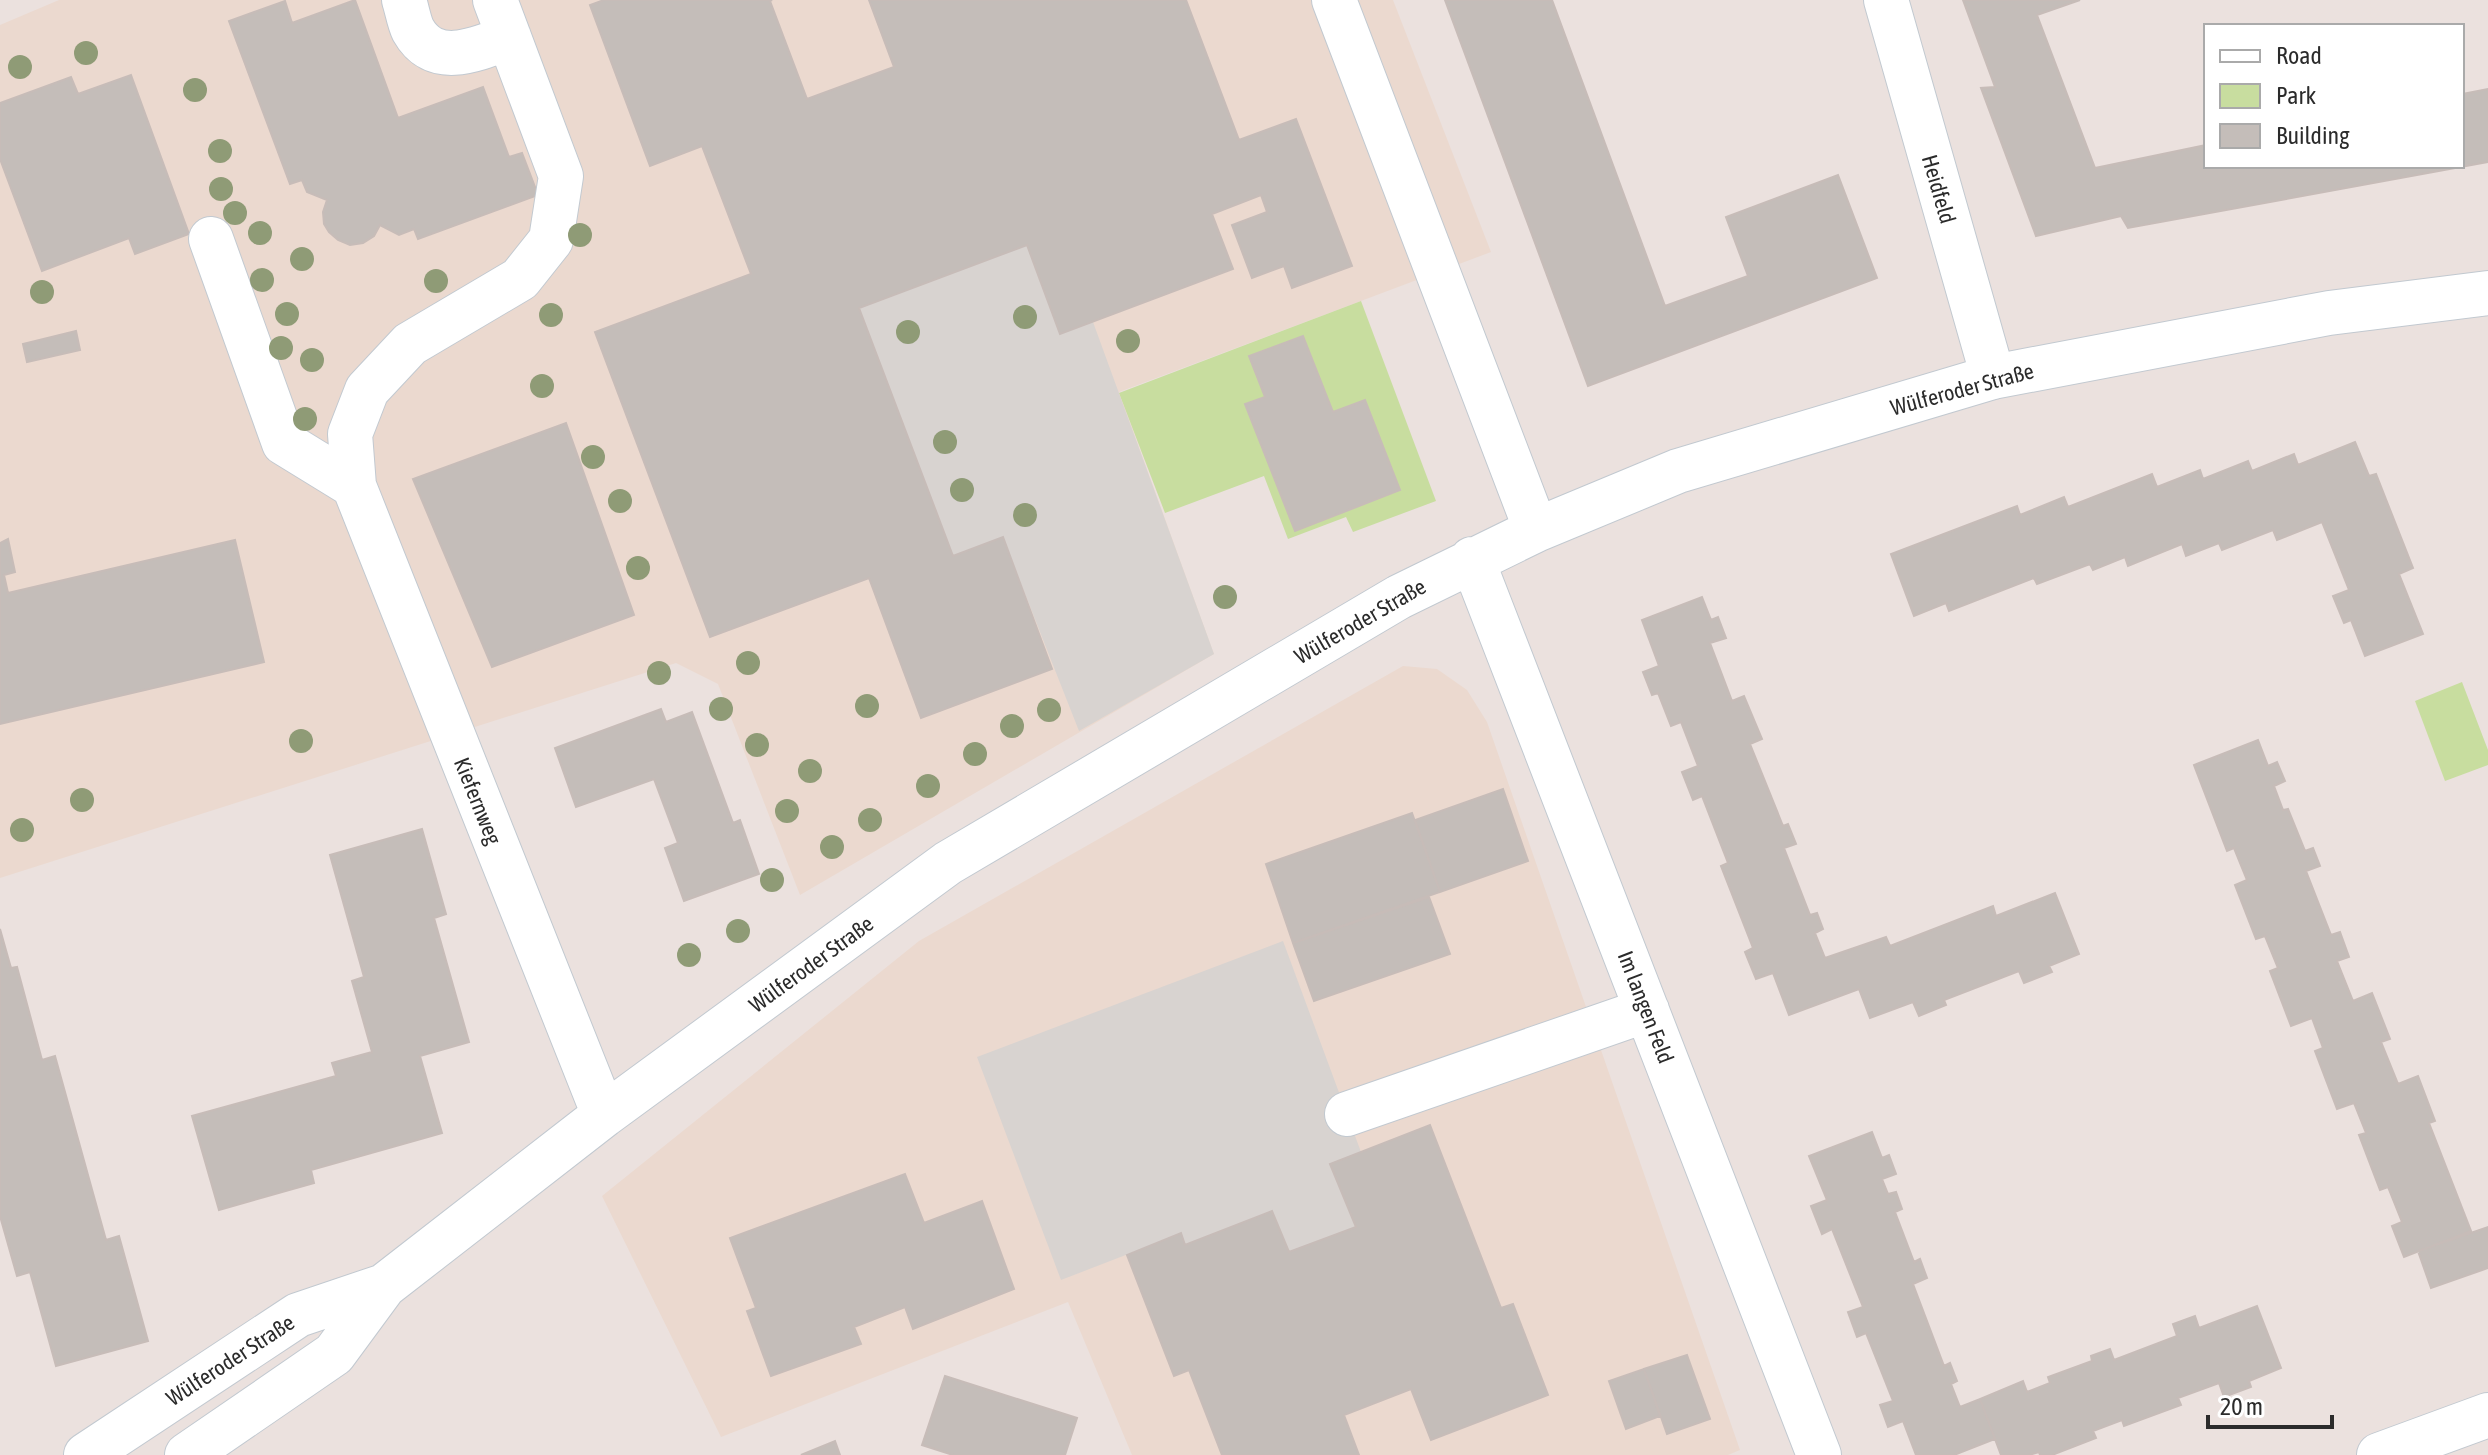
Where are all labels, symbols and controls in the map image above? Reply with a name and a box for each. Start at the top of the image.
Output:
legend [2204,24,2464,168]
text: Road [2276,42,2322,69]
text: Park [2276,82,2317,109]
text: Building [2276,122,2350,149]
street label: Heidfeld [1917,152,1961,226]
street label: Wülferoder Straße [1888,357,2036,421]
street label: Wülferoder Straße [1290,573,1430,669]
street label: Kiefernweg [449,754,507,849]
street label: Wülferoder Straße [744,910,878,1018]
street label: Im langen Feld [1613,947,1679,1067]
street label: Wülferoder Straße [161,1309,299,1411]
scale bar [2208,1379,2332,1429]
text: 20 m [2220,1393,2263,1420]

